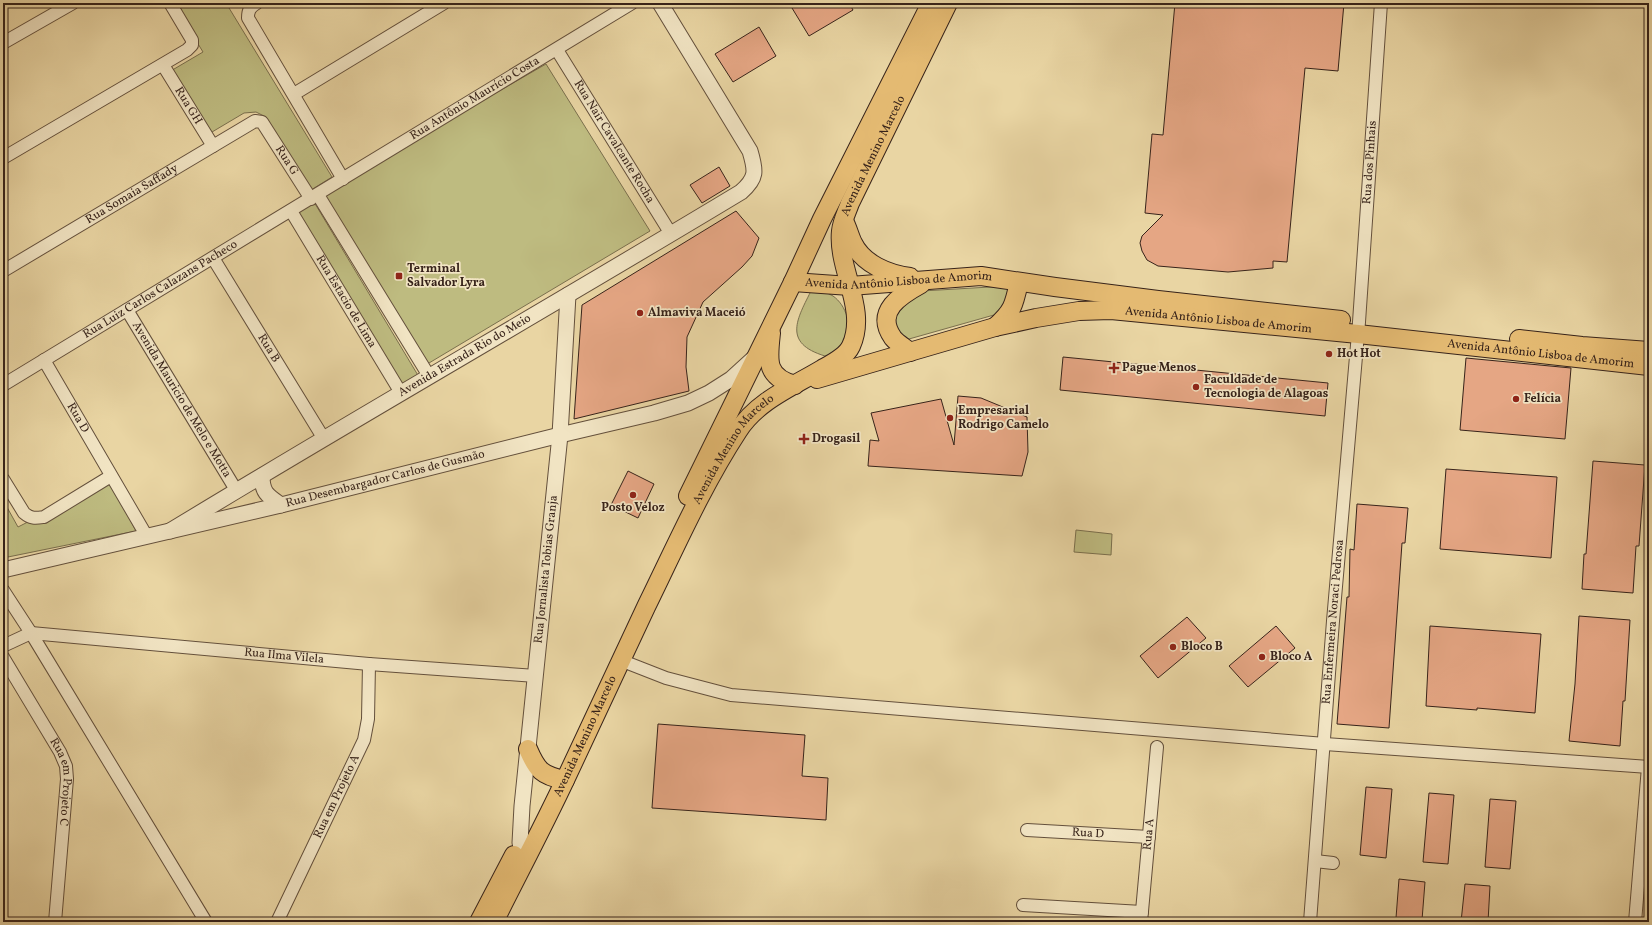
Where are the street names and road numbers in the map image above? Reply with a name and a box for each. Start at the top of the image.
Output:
street label: Rua Antônio Maurício Costa [407,53,543,144]
street label: Rua Nair Cavalcante Rocha [570,77,658,206]
street label: Rua GH [171,84,206,128]
street label: Avenida Menino Marcelo [838,93,909,219]
street label: Rua dos Pinhais [1359,120,1381,205]
street label: Rua G [271,143,302,178]
street label: Rua Somaia Saffady [83,160,181,228]
street label: Rua Luiz Carlos Calazans Pacheco [80,236,241,343]
street label: Rua Estacio de Lima [312,252,380,351]
street label: Avenida Antônio Lisboa de Amorim [804,268,994,294]
street label: Avenida Antônio Lisboa de Amorim [1124,303,1313,338]
street label: Avenida Estrada Rio do Meio [396,310,534,401]
street label: Avenida Mauricio de Melo e Motta [128,319,235,481]
street label: Rua B [254,331,283,366]
street label: Avenida Antônio Lisboa de Amorim [1447,336,1635,372]
street label: Avenida Menino Marcelo [689,391,777,507]
street label: Rua D [63,400,93,436]
street label: Rua Desembargador Carlos de Gusmão [284,446,486,511]
street label: Rua Jornalista Tobias Granja [531,494,562,644]
street label: Rua Enfermeira Noraci Pedrosa [1319,539,1348,705]
street label: Rua Ilma Vilela [243,645,325,668]
street label: Avenida Menino Marcelo [550,673,621,800]
street label: Rua em Projeto C [45,735,75,827]
street label: Rua em Projeto A [310,752,364,841]
street label: Rua A [1140,817,1158,851]
street label: Rua D [1071,825,1105,842]

